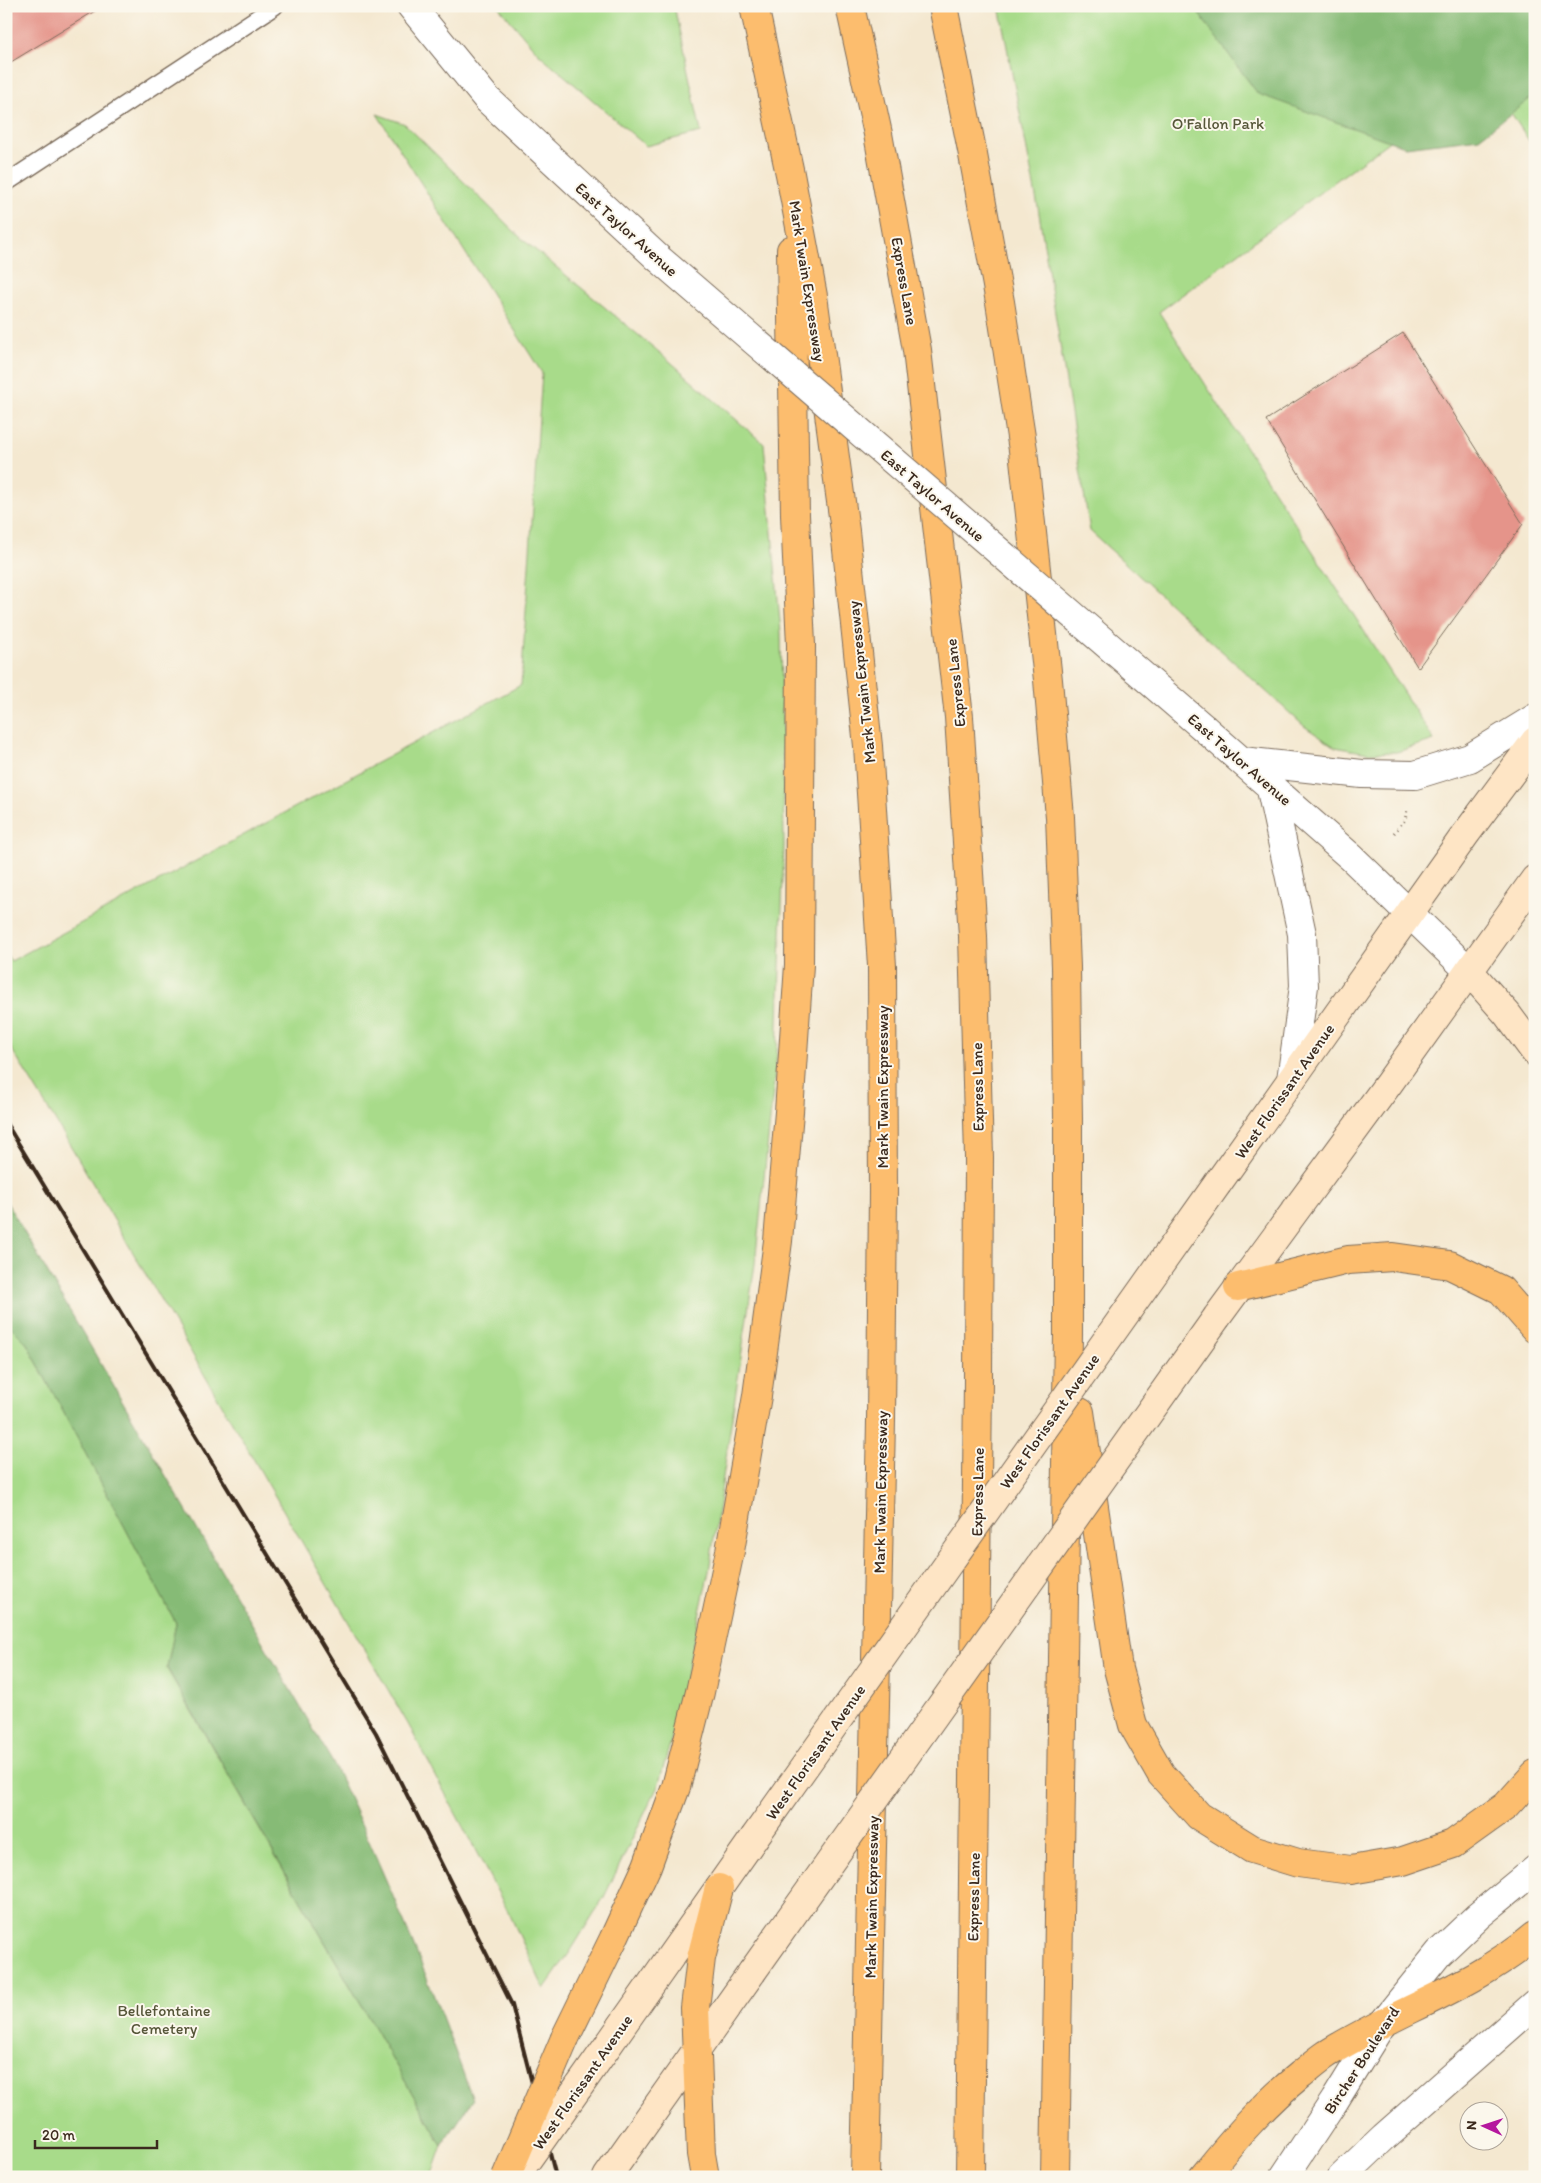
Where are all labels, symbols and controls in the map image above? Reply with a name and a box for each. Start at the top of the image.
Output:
park label: O'Fallon Park [1172,114,1264,133]
street label: East Taylor Avenue [571,178,682,281]
street label: Mark Twain Expressway [785,199,830,363]
street label: Express Lane [887,236,922,327]
street label: East Taylor Avenue [877,445,989,546]
street label: Mark Twain Expressway [843,599,879,764]
street label: Express Lane [941,637,970,728]
street label: East Taylor Avenue [1184,709,1296,810]
street label: Mark Twain Expressway [873,1005,892,1168]
street label: West Florissant Avenue [1230,1020,1338,1163]
street label: Express Lane [967,1042,988,1132]
street label: West Florissant Avenue [995,1350,1103,1493]
street label: Mark Twain Expressway [870,1410,891,1574]
street label: Express Lane [967,1447,988,1537]
street label: West Florissant Avenue [761,1681,869,1824]
street label: Mark Twain Expressway [861,1815,882,1979]
street label: Express Lane [963,1852,984,1942]
park label: Bellefontaine Cemetery [117,2001,211,2038]
street label: Bircher Boulevard [1320,2003,1403,2118]
street label: West Florissant Avenue [528,2011,636,2154]
north arrow [1458,2100,1508,2150]
scale bar [35,2118,158,2150]
text: N [1463,2120,1480,2131]
text: 20 m [42,2126,76,2144]

